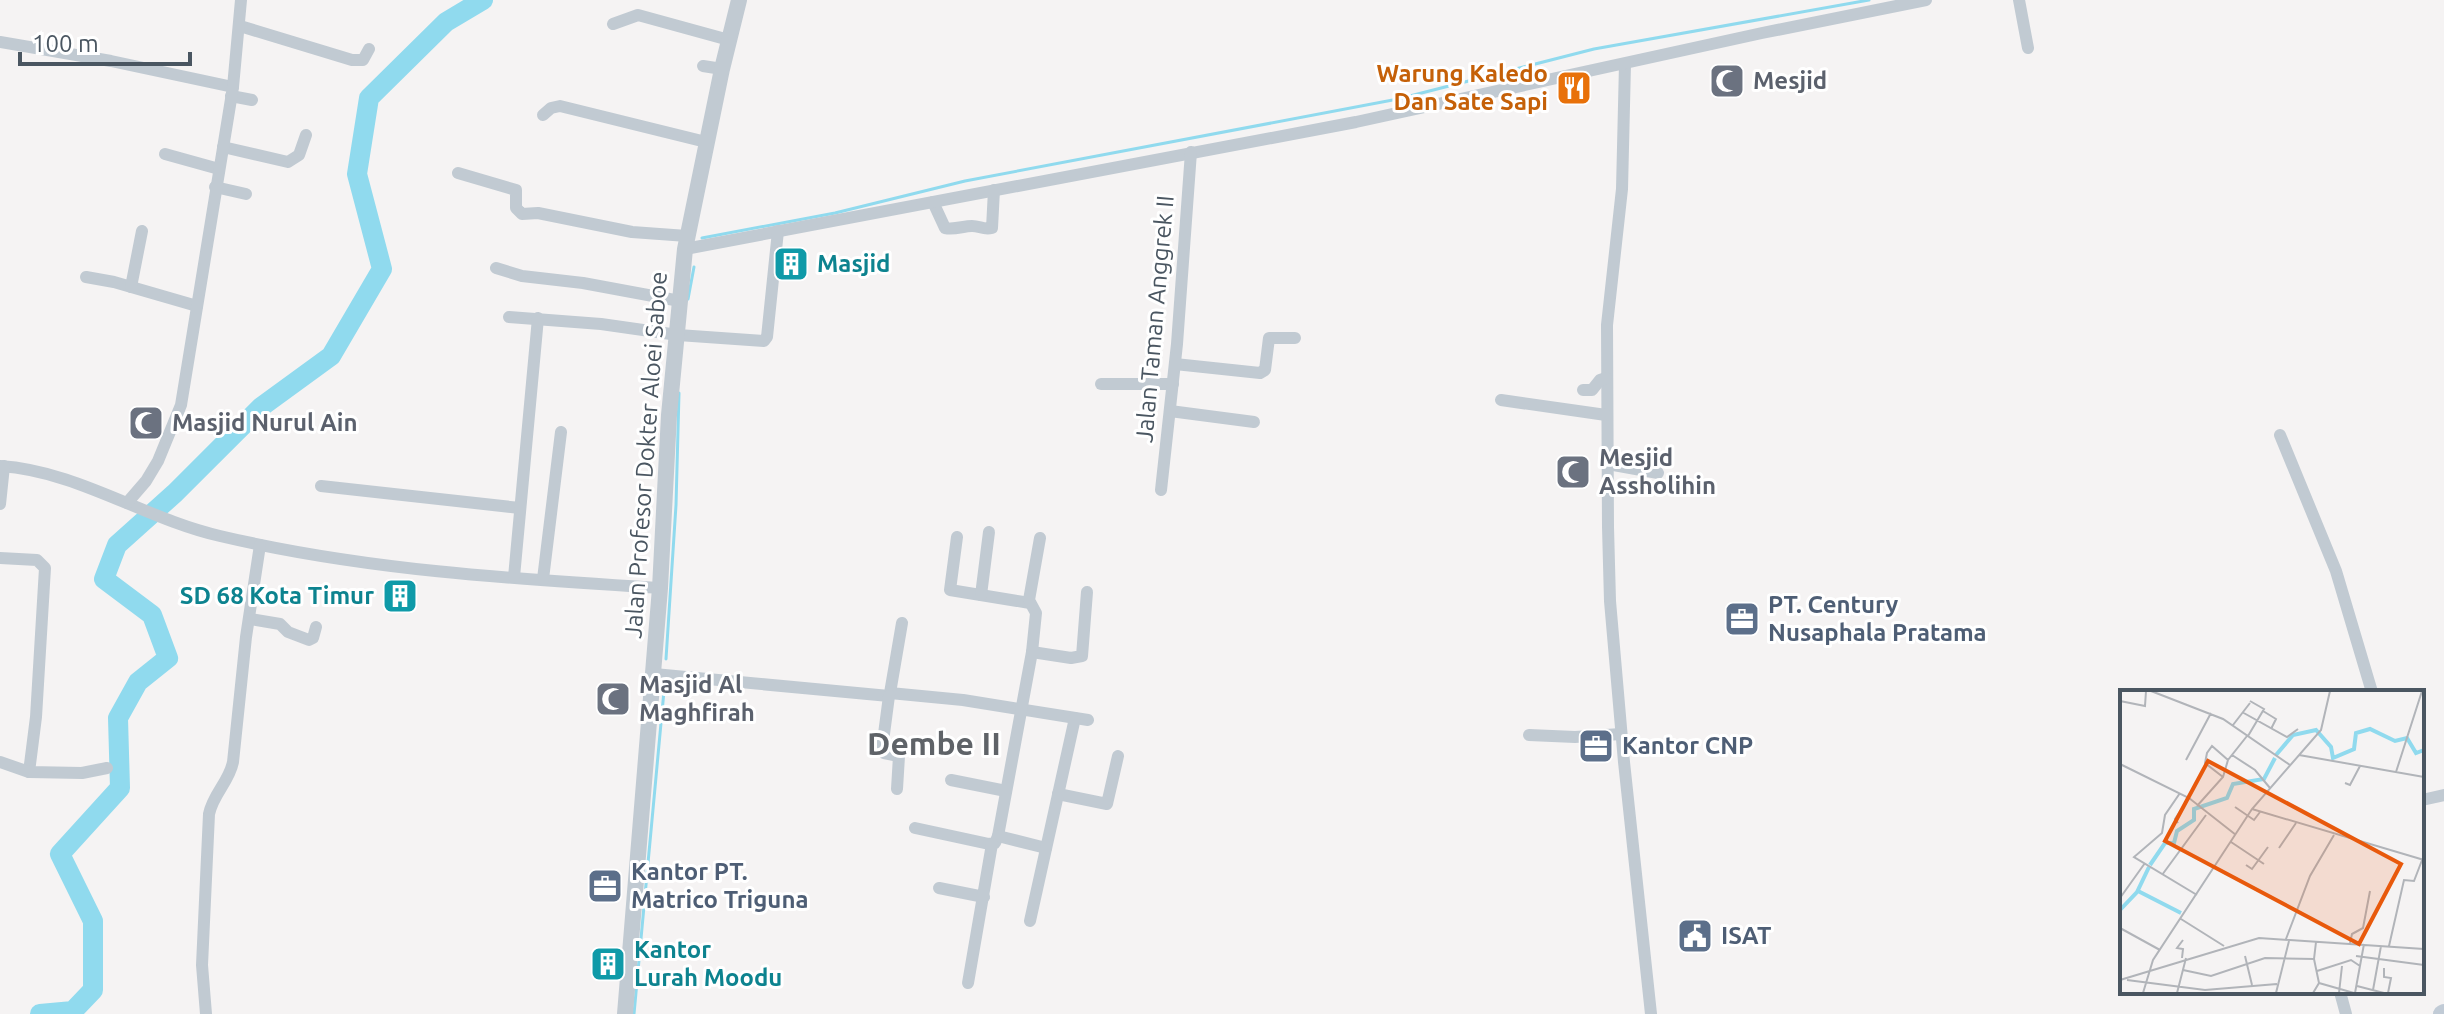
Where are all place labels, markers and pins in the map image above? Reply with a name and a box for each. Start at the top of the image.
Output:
place label: Warung Kaledo Dan Sate Sapi [1376,60,1548,115]
mosque icon: Mesjid [1708,62,1746,100]
place label: Mesjid [1753,67,1827,94]
restaurant icon: Warung Kaledo Dan Sate Sapi [1555,69,1593,107]
building icon: Masjid [772,245,810,283]
place label: Masjid [817,250,890,277]
mosque icon: Masjid Nurul Ain [127,404,165,442]
place label: Masjid Nurul Ain [172,409,358,436]
place label: Mesjid Assholihin [1599,444,1716,499]
mosque icon: Mesjid Assholihin [1554,453,1592,491]
building icon: SD 68 Kota Timur [381,577,419,615]
place label: SD 68 Kota Timur [180,582,374,609]
place label: PT. Century Nusaphala Pratama [1768,591,1987,646]
office icon: PT. Century Nusaphala Pratama [1723,600,1761,638]
place label: Masjid Al Maghfirah [639,671,755,726]
mosque icon: Masjid Al Maghfirah [594,680,632,718]
office icon: Kantor CNP [1577,727,1615,765]
place label: Kantor CNP [1622,732,1753,759]
place label: Kantor PT. Matrico Triguna [631,858,808,913]
office icon: Kantor PT. Matrico Triguna [586,867,624,905]
public building icon: ISAT [1676,917,1714,955]
place label: ISAT [1721,922,1771,949]
place label: Kantor Lurah Moodu [634,936,782,991]
building icon: Kantor Lurah Moodu [589,945,627,983]

